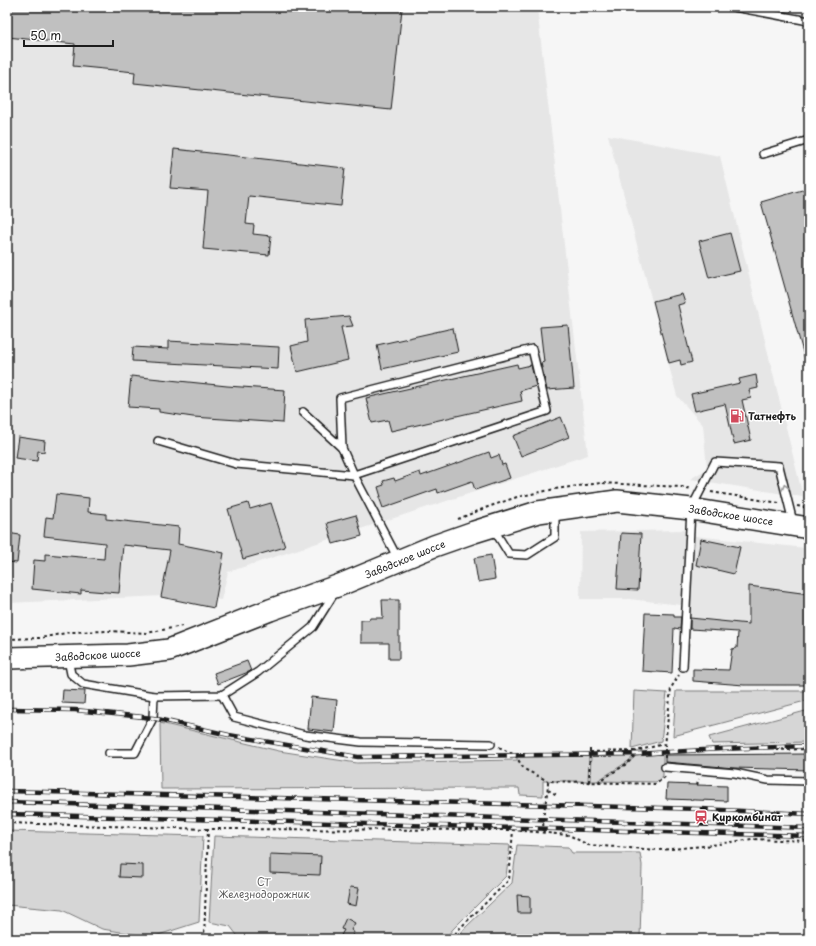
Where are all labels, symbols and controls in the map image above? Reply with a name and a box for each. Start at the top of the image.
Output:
scale bar [24,22,113,48]
text: 50 m [30,26,61,44]
fuel station icon: Татнефть [729,408,745,424]
place label: Татнефть [748,408,796,423]
one-way arrow [781,484,790,491]
street label: Заводское шоссе [688,500,774,529]
street label: Заводское шоссе [362,536,447,581]
street label: Заводское шоссе [55,645,141,664]
station icon: Киркомбинат [693,809,709,825]
place label: Киркомбинат [712,809,783,824]
park label: СТ Железнодорожник [219,874,310,901]

